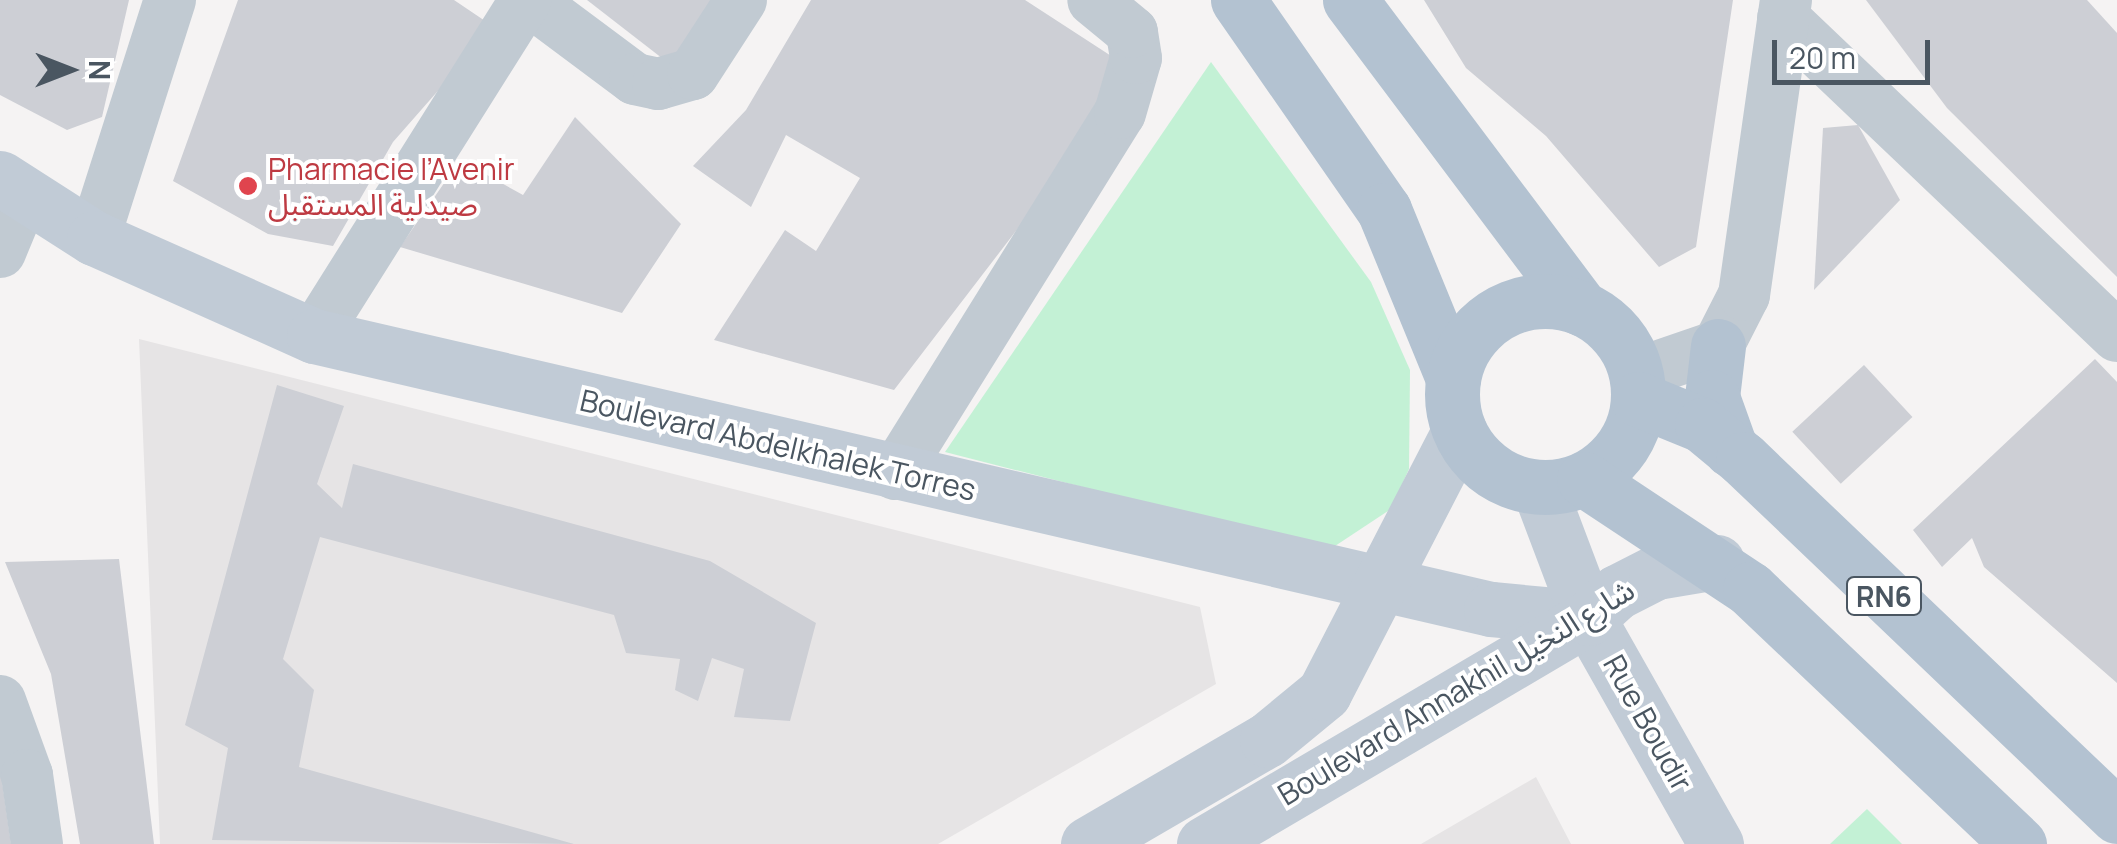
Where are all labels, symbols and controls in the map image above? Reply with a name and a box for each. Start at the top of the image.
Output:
north arrow [20,20,120,120]
scale bar [1777,20,1934,82]
text: 20 m [1789,37,1856,78]
text: N [81,60,119,80]
place label: Pharmacie l’Avenir صيدلية المستقبل [268,151,515,222]
marker: Pharmacie l’Avenir صيدلية المستقبل [237,175,259,197]
street label: Boulevard Abdelkhalek Torres [577,382,979,508]
street label: Boulevard Annakhil شارع النخيل [1271,571,1641,813]
road number: RN6 [1844,573,1924,619]
street label: Rue Boudir [1596,649,1700,797]

